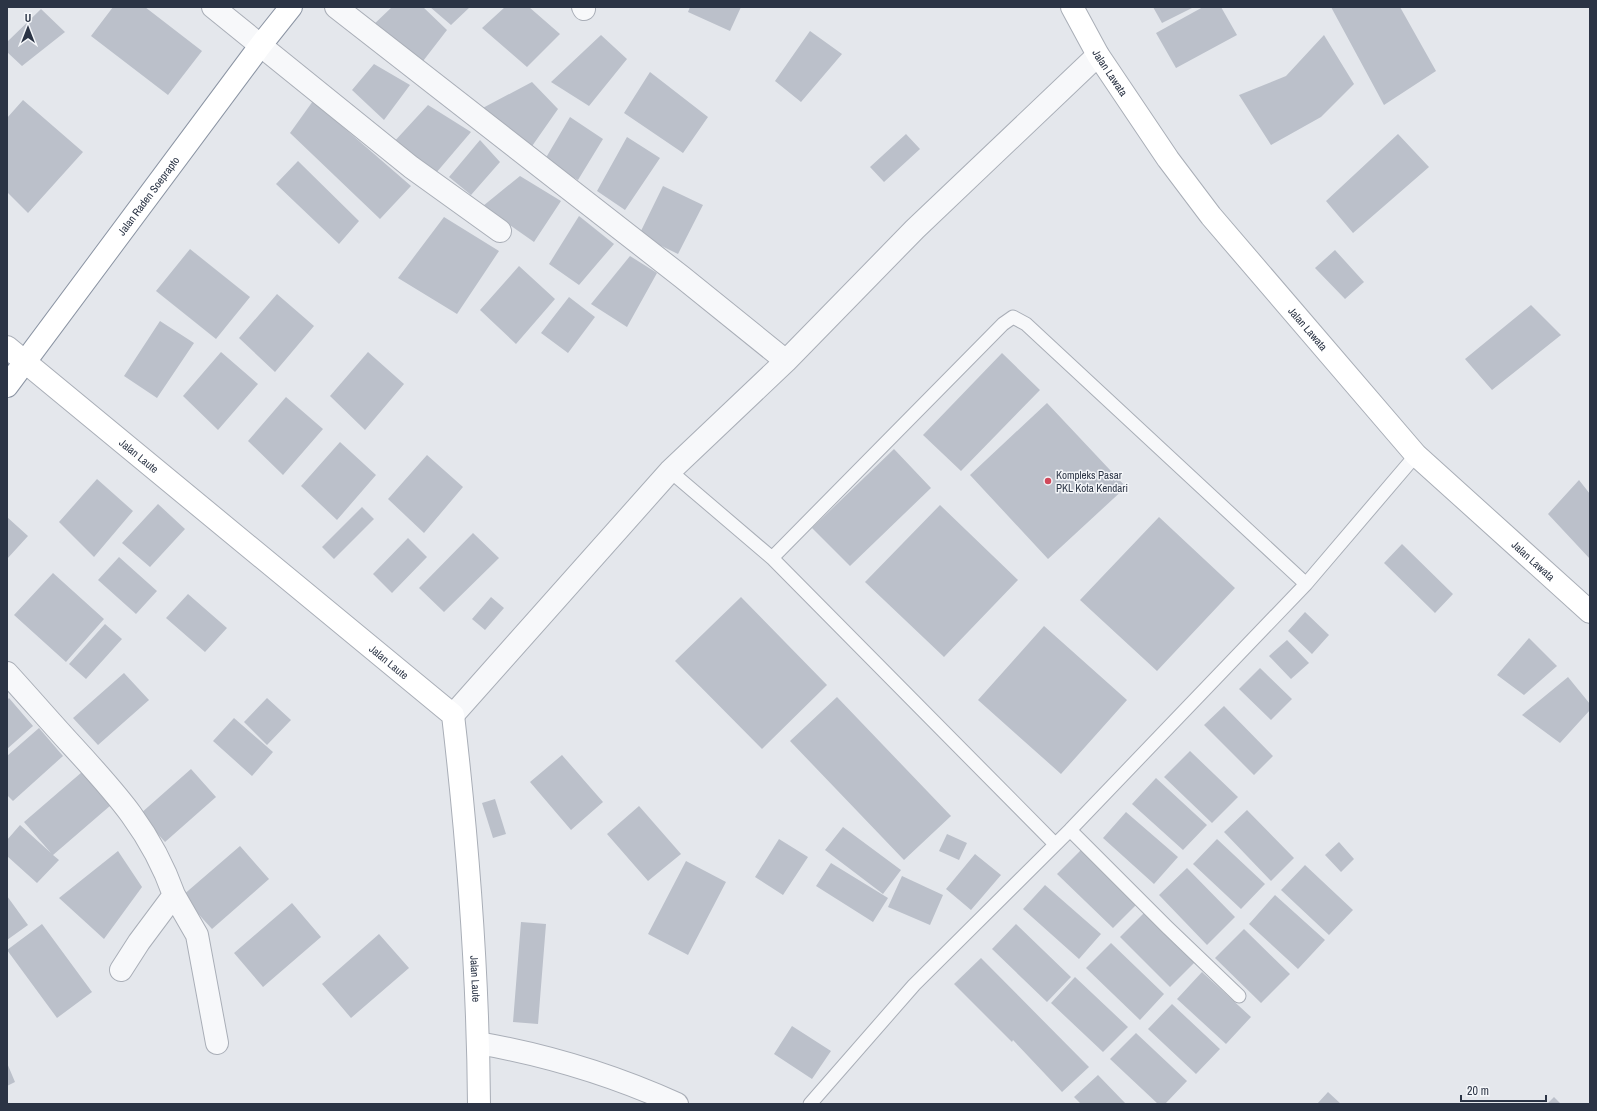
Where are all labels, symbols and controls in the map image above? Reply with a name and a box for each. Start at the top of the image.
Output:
north arrow [8,8,48,48]
text: U [25,11,31,25]
street label: Jalan Lawata [1089,47,1131,99]
street label: Jalan Raden Soeprapto [114,154,182,238]
street label: Jalan Lawata [1285,304,1330,354]
street label: Jalan Laute [116,436,161,476]
place label: Kompleks Pasar PKL Kota Kendari [1056,468,1128,495]
marker: Kompleks Pasar PKL Kota Kendari [1043,476,1053,486]
street label: Jalan Lawata [1509,538,1558,584]
street label: Jalan Laute [366,642,411,682]
street label: Jalan Laute [467,955,483,1002]
scale bar [1461,1077,1546,1103]
text: 20 m [1467,1083,1489,1099]

